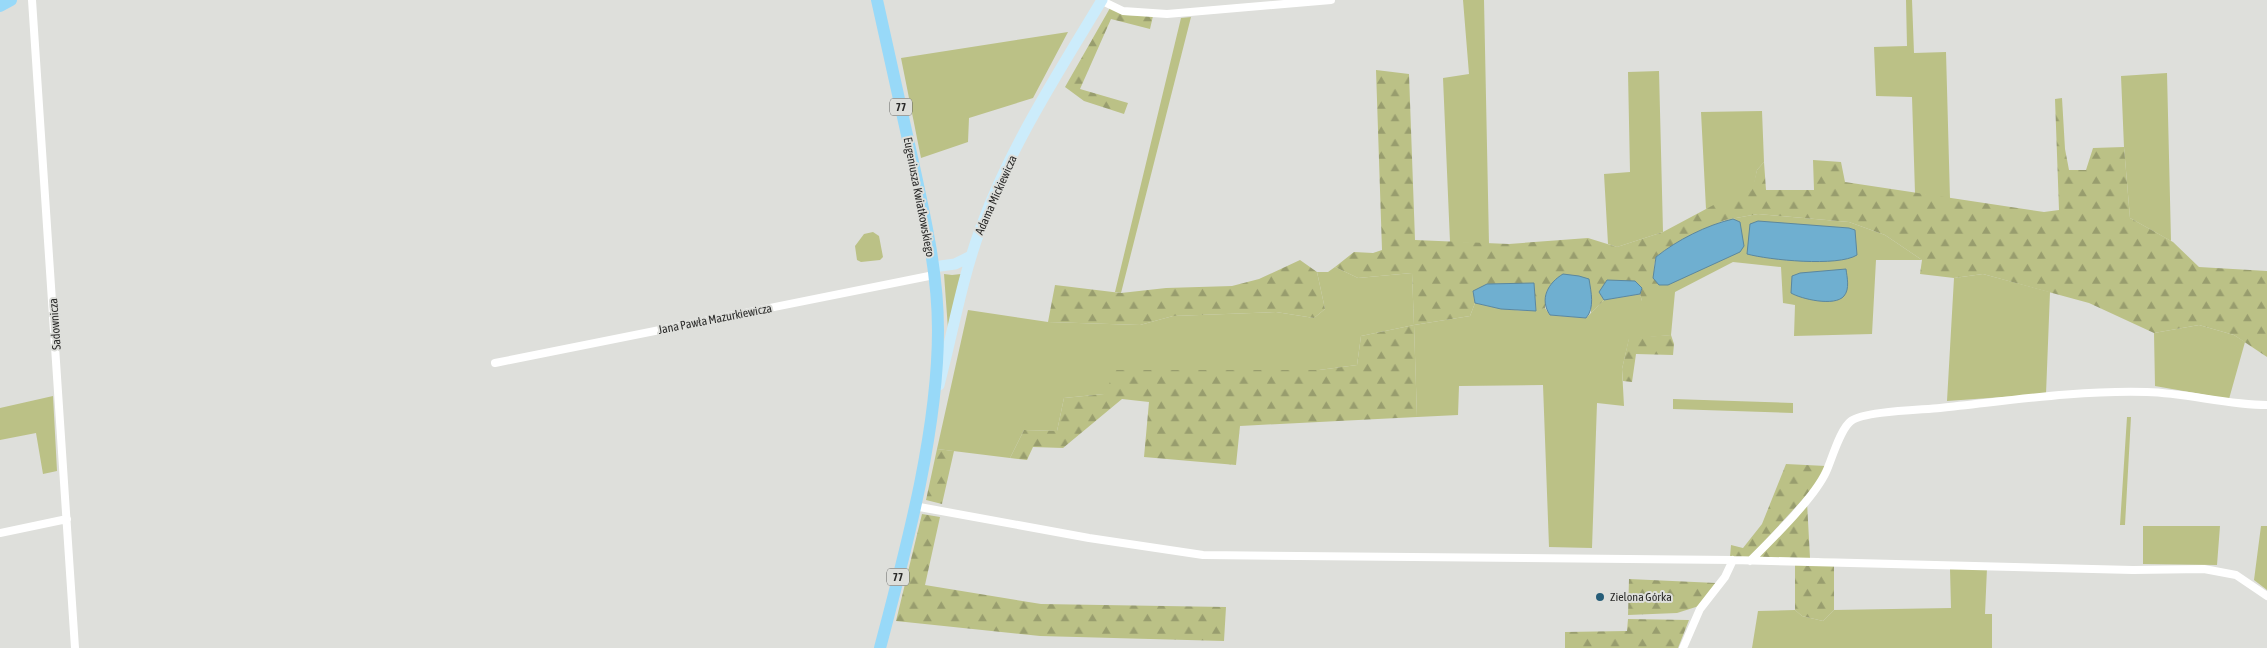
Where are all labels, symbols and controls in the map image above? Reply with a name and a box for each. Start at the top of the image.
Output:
road number: 77 [890,98,912,115]
street label: Eugeniusza Kwiatkowskiego [901,136,938,258]
street label: Adama Mickiewicza [972,153,1020,237]
street label: Sadownicza [46,298,64,350]
street label: Jana Pawła Mazurkiewicza [657,301,773,337]
road number: 77 [887,568,909,586]
place label: Zielona Górka [1610,590,1672,604]
marker: Zielona Górka [1594,591,1606,603]

